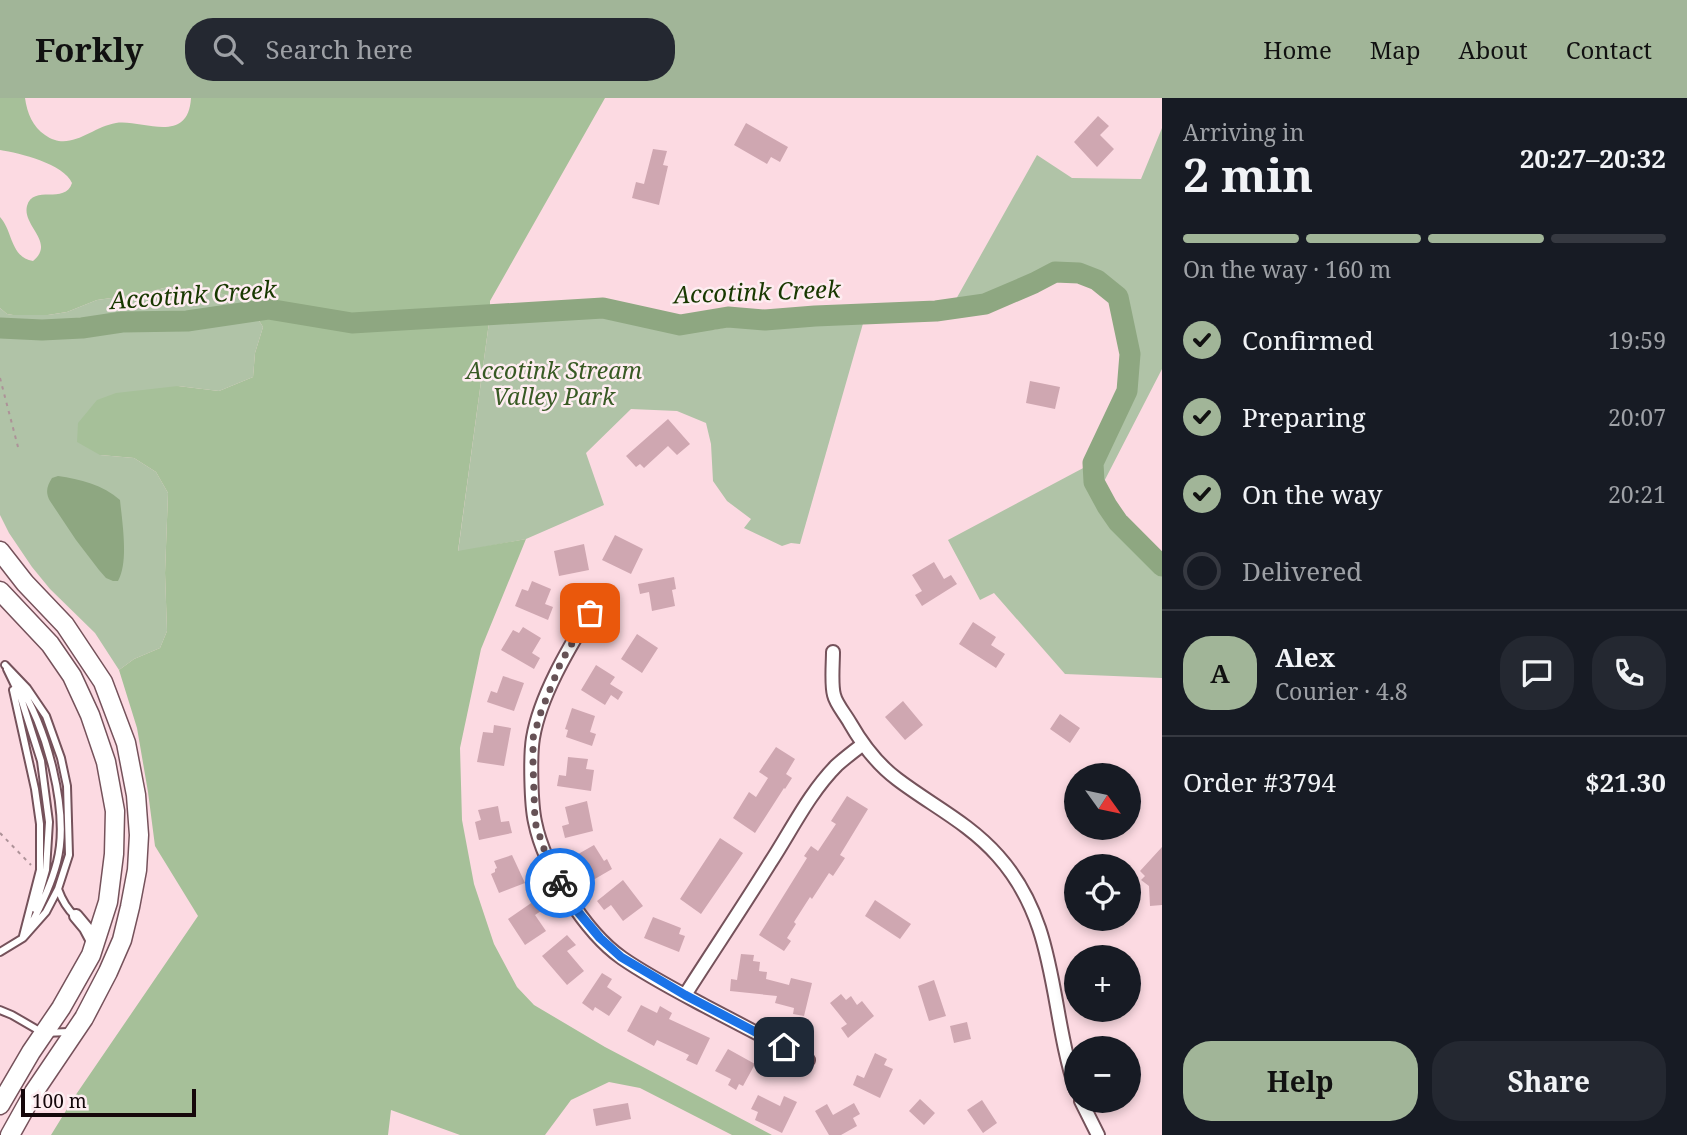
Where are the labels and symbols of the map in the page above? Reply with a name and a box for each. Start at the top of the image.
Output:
water label: Accotink Creek [106,272,279,316]
water label: Accotink Creek [671,272,842,310]
park label: Accotink Stream Valley Park [464,354,642,412]
pin [560,583,620,643]
north arrow [1064,763,1141,840]
courier [525,848,595,918]
pin [754,1017,814,1077]
scale bar [21,1086,196,1118]

